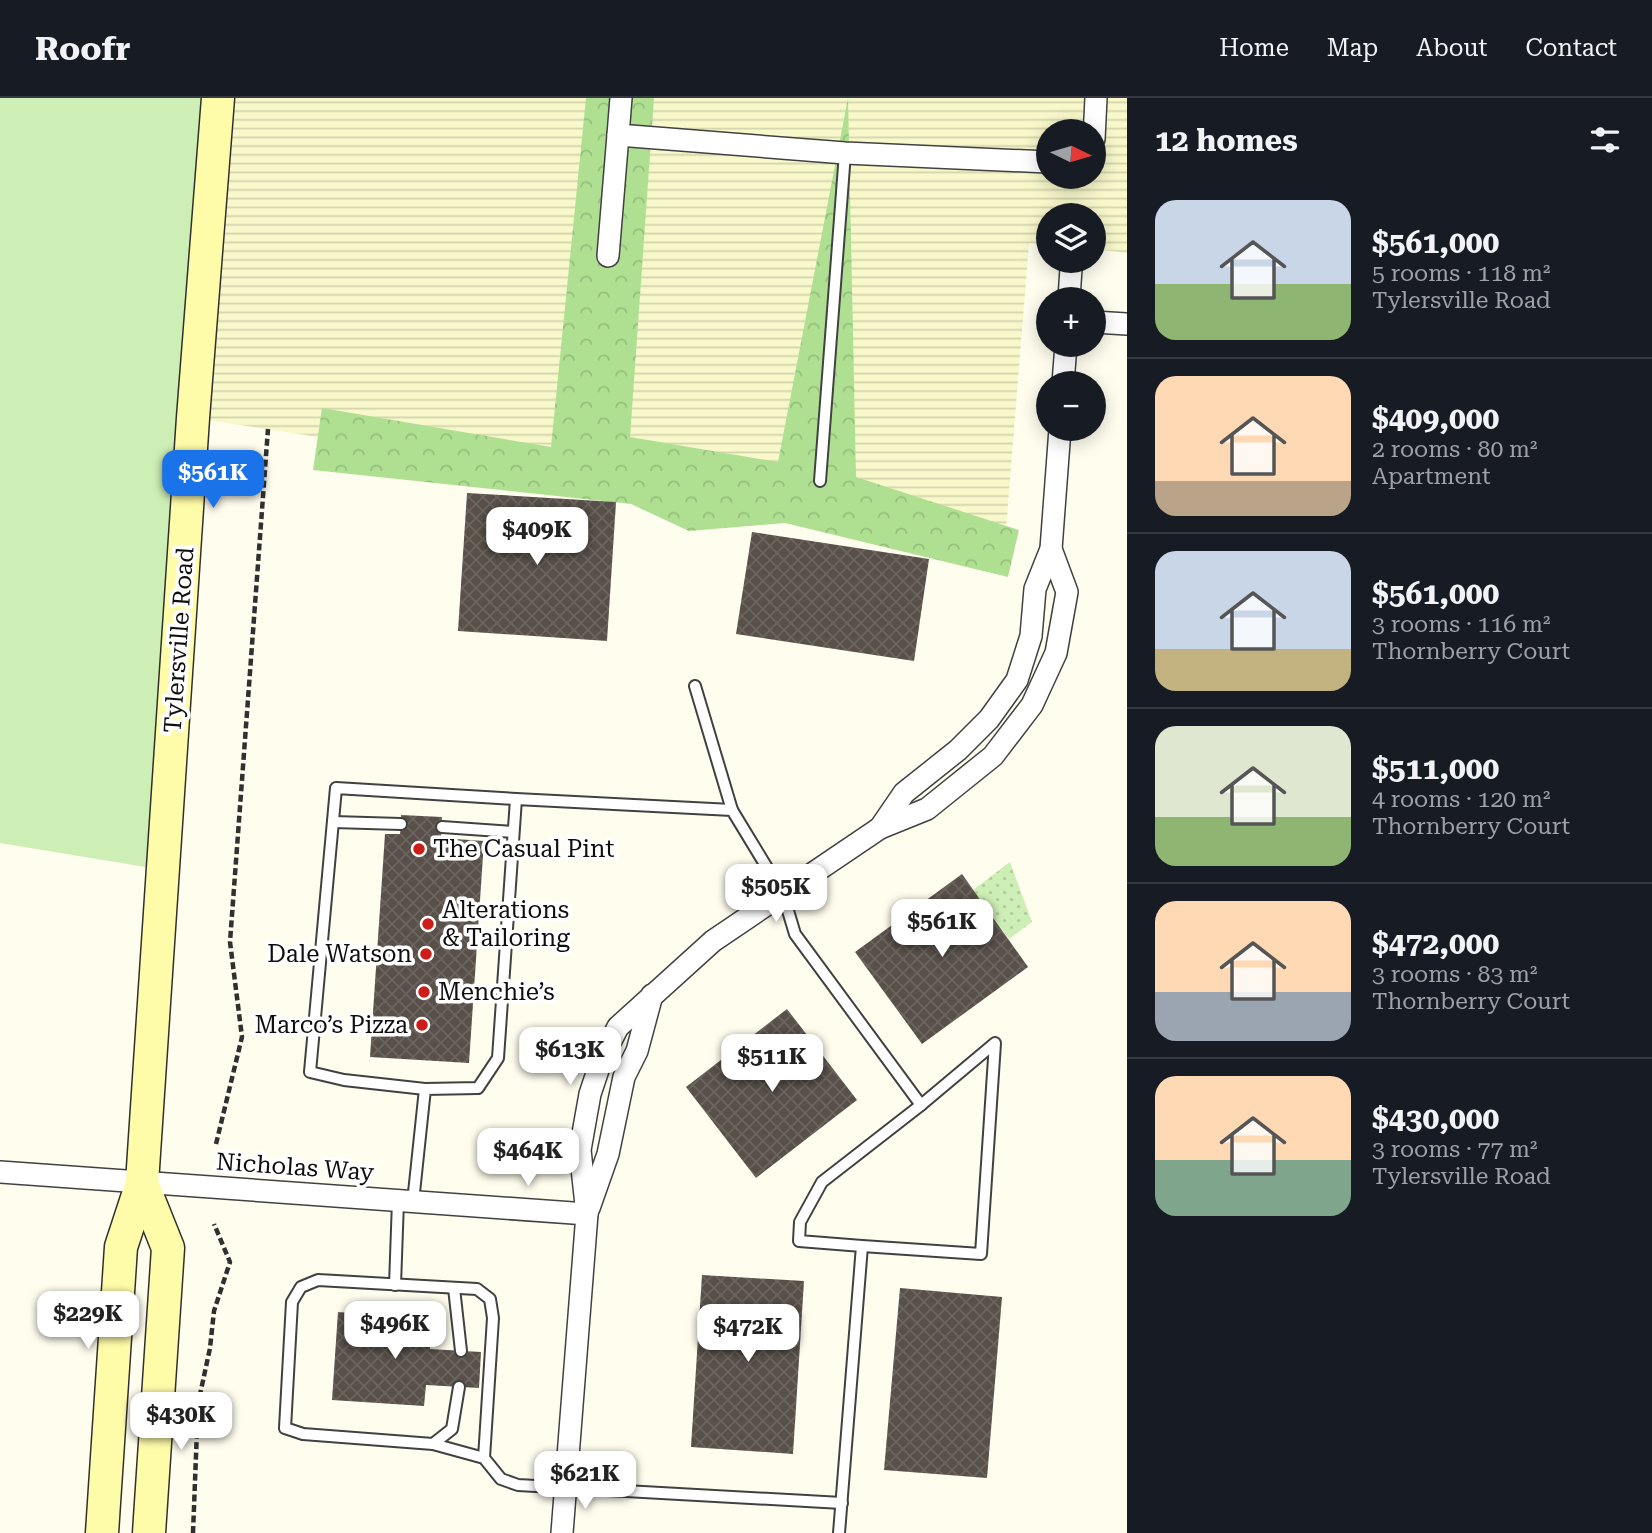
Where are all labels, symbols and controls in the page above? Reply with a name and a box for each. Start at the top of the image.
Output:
text: Roofr [35,29,130,68]
text: Home [1219,34,1289,62]
text: Map [1327,34,1378,62]
text: About [1416,34,1487,62]
text: Contact [1525,34,1617,62]
north arrow [1036,119,1106,189]
map controls [1036,119,1106,441]
icon: filters [1586,121,1624,159]
text: 12 homes [1155,123,1298,158]
button: layers [1036,203,1106,273]
text: $561,000 [1372,225,1499,260]
icon: home [1211,228,1295,312]
text: 5 rooms · 118 m² [1372,260,1550,287]
button: + [1036,287,1106,357]
text: Tylersville Road [1372,287,1551,314]
button: − [1036,371,1106,441]
text: $409,000 [1372,401,1499,436]
icon: home [1211,404,1295,488]
text: 2 rooms · 80 m² [1372,436,1538,463]
pin: $561K [164,450,262,510]
text: $561K [178,459,248,486]
text: Apartment [1372,463,1491,490]
pin: $409K [488,508,586,567]
text: $409K [502,516,572,543]
street label: Tylersville Road [159,546,199,734]
text: $561,000 [1372,576,1499,611]
icon: home [1211,579,1295,663]
text: 3 rooms · 116 m² [1372,611,1550,638]
text: Thornberry Court [1372,638,1570,665]
text: $511,000 [1372,751,1499,786]
icon: home [1211,754,1295,838]
text: 4 rooms · 120 m² [1372,786,1550,813]
text: Thornberry Court [1372,813,1570,840]
place label: The Casual Pint [433,835,614,863]
marker: The Casual Pint [411,841,427,857]
pin: $505K [727,864,825,924]
text: $505K [741,873,811,900]
place label: Alterations & Tailoring [442,896,570,952]
pin: $561K [893,900,991,959]
text: $561K [907,908,977,935]
marker: Alterations & Tailoring [420,916,436,932]
text: $472,000 [1372,926,1499,961]
icon: home [1211,929,1295,1013]
place label: Dale Watson [267,940,412,968]
marker: Dale Watson [418,946,434,962]
text: 3 rooms · 83 m² [1372,961,1538,988]
place label: Menchie’s [438,978,555,1006]
marker: Menchie’s [416,984,432,1000]
text: Thornberry Court [1372,988,1570,1015]
place label: Marco’s Pizza [254,1011,408,1039]
marker: Marco’s Pizza [414,1017,430,1033]
pin: $613K [521,1028,619,1087]
pin: $511K [723,1034,821,1094]
text: $613K [535,1036,605,1063]
text: $511K [737,1043,807,1070]
text: $430,000 [1372,1101,1499,1136]
icon: home [1211,1104,1295,1188]
pin: $464K [479,1128,577,1188]
text: 3 rooms · 77 m² [1372,1136,1538,1163]
text: $464K [493,1137,563,1164]
street label: Nicholas Way [215,1148,376,1187]
text: Tylersville Road [1372,1163,1551,1190]
pin: $229K [39,1292,137,1351]
text: $229K [53,1300,123,1327]
pin: $496K [346,1302,444,1361]
pin: $472K [699,1304,797,1364]
text: $496K [360,1310,430,1337]
text: $472K [713,1313,783,1340]
pin: $430K [132,1392,230,1452]
text: $430K [146,1401,216,1428]
pin: $621K [536,1452,634,1511]
text: $621K [550,1460,620,1487]

